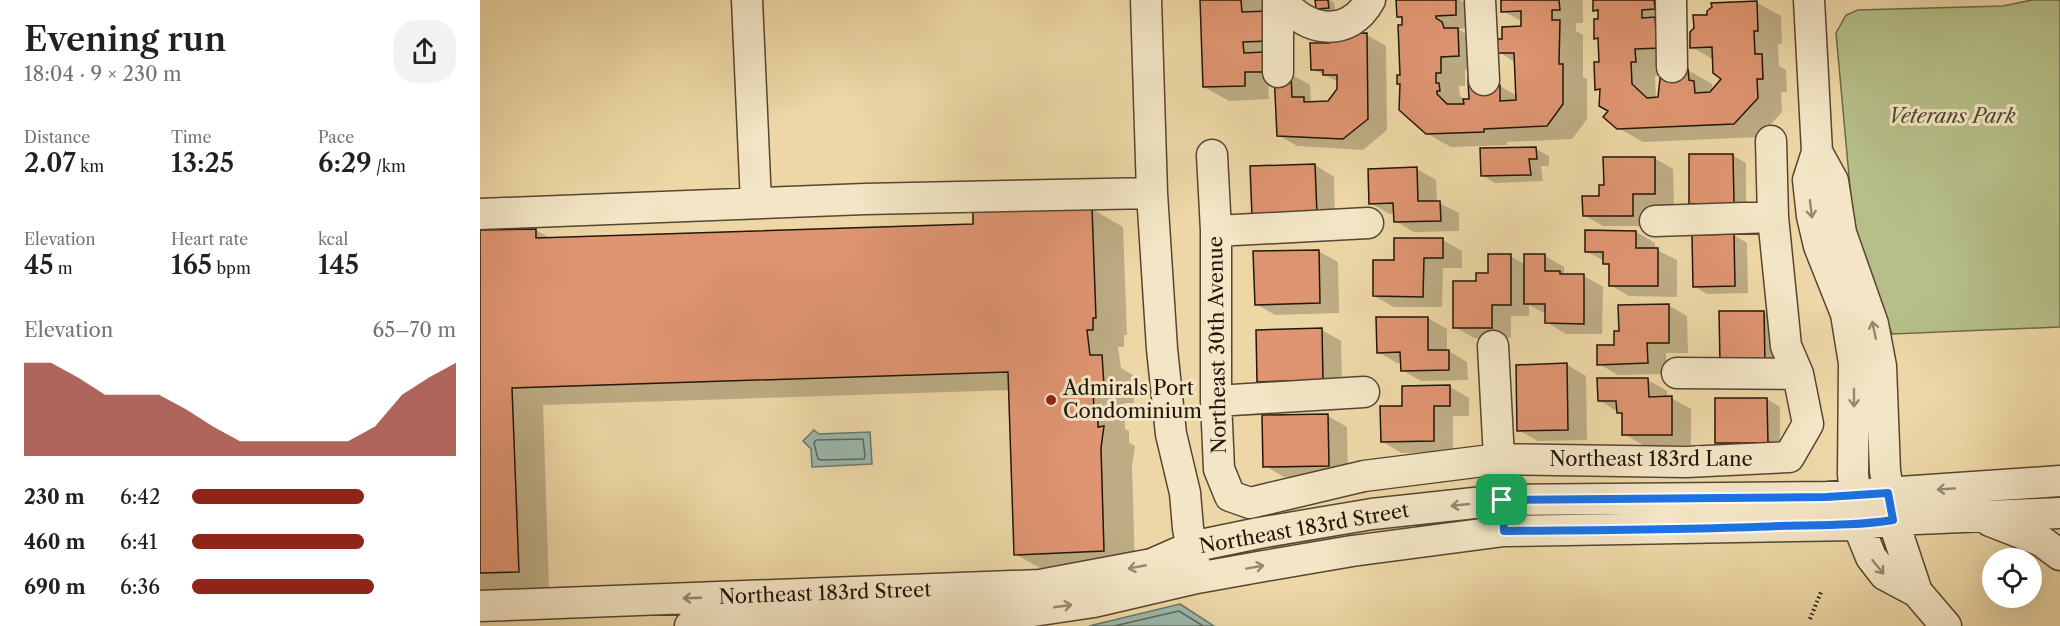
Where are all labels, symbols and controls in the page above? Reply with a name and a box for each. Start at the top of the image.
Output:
text: Evening run [24,19,226,60]
button: share [393,20,456,83]
text: 18:04 · 9 × 230 m [24,62,182,86]
park label: Veterans Park [1888,104,2016,128]
text: Distance [24,127,90,147]
text: Time [171,127,211,147]
text: Pace [318,127,354,147]
text: 2.07 [24,147,76,179]
text: 13:25 [171,147,234,179]
text: 6:29 [318,147,372,179]
text: km [76,156,104,176]
text: /km [372,156,406,176]
one-way arrow [1806,199,1817,219]
text: Elevation [24,229,95,249]
text: Heart rate [171,229,248,249]
text: kcal [318,229,348,249]
street label: Northeast 30th Avenue [1203,236,1231,454]
text: 45 [24,249,54,281]
text: 165 [171,249,212,281]
text: 145 [318,249,359,281]
text: m [54,258,73,278]
text: bpm [212,258,251,278]
text: Elevation [24,318,113,342]
text: 65–70 m [373,318,456,342]
one-way arrow [1868,321,1879,341]
place label: Admirals Port Condominium [1062,376,1202,423]
one-way arrow [1848,387,1860,407]
marker: Admirals Port Condominium [1044,393,1058,407]
street label: Northeast 183rd Lane [1549,447,1753,471]
pin [1476,474,1527,525]
icon: arrive [1485,483,1518,516]
one-way arrow [1936,484,1956,495]
text: 230 m [24,485,85,509]
text: 6:42 [120,485,160,509]
street label: Northeast 183rd Street [1197,498,1411,558]
one-way arrow [1450,499,1470,510]
text: 460 m [24,530,86,554]
text: 6:41 [120,530,157,554]
map controls [1982,548,2042,608]
button: locate [1982,548,2042,608]
one-way arrow [1872,558,1885,574]
one-way arrow [1244,561,1264,572]
one-way arrow [1127,562,1146,574]
text: 690 m [24,575,86,599]
text: 6:36 [120,575,160,599]
street label: Northeast 183rd Street [718,577,932,609]
one-way arrow [682,593,702,604]
one-way arrow [1053,601,1073,612]

